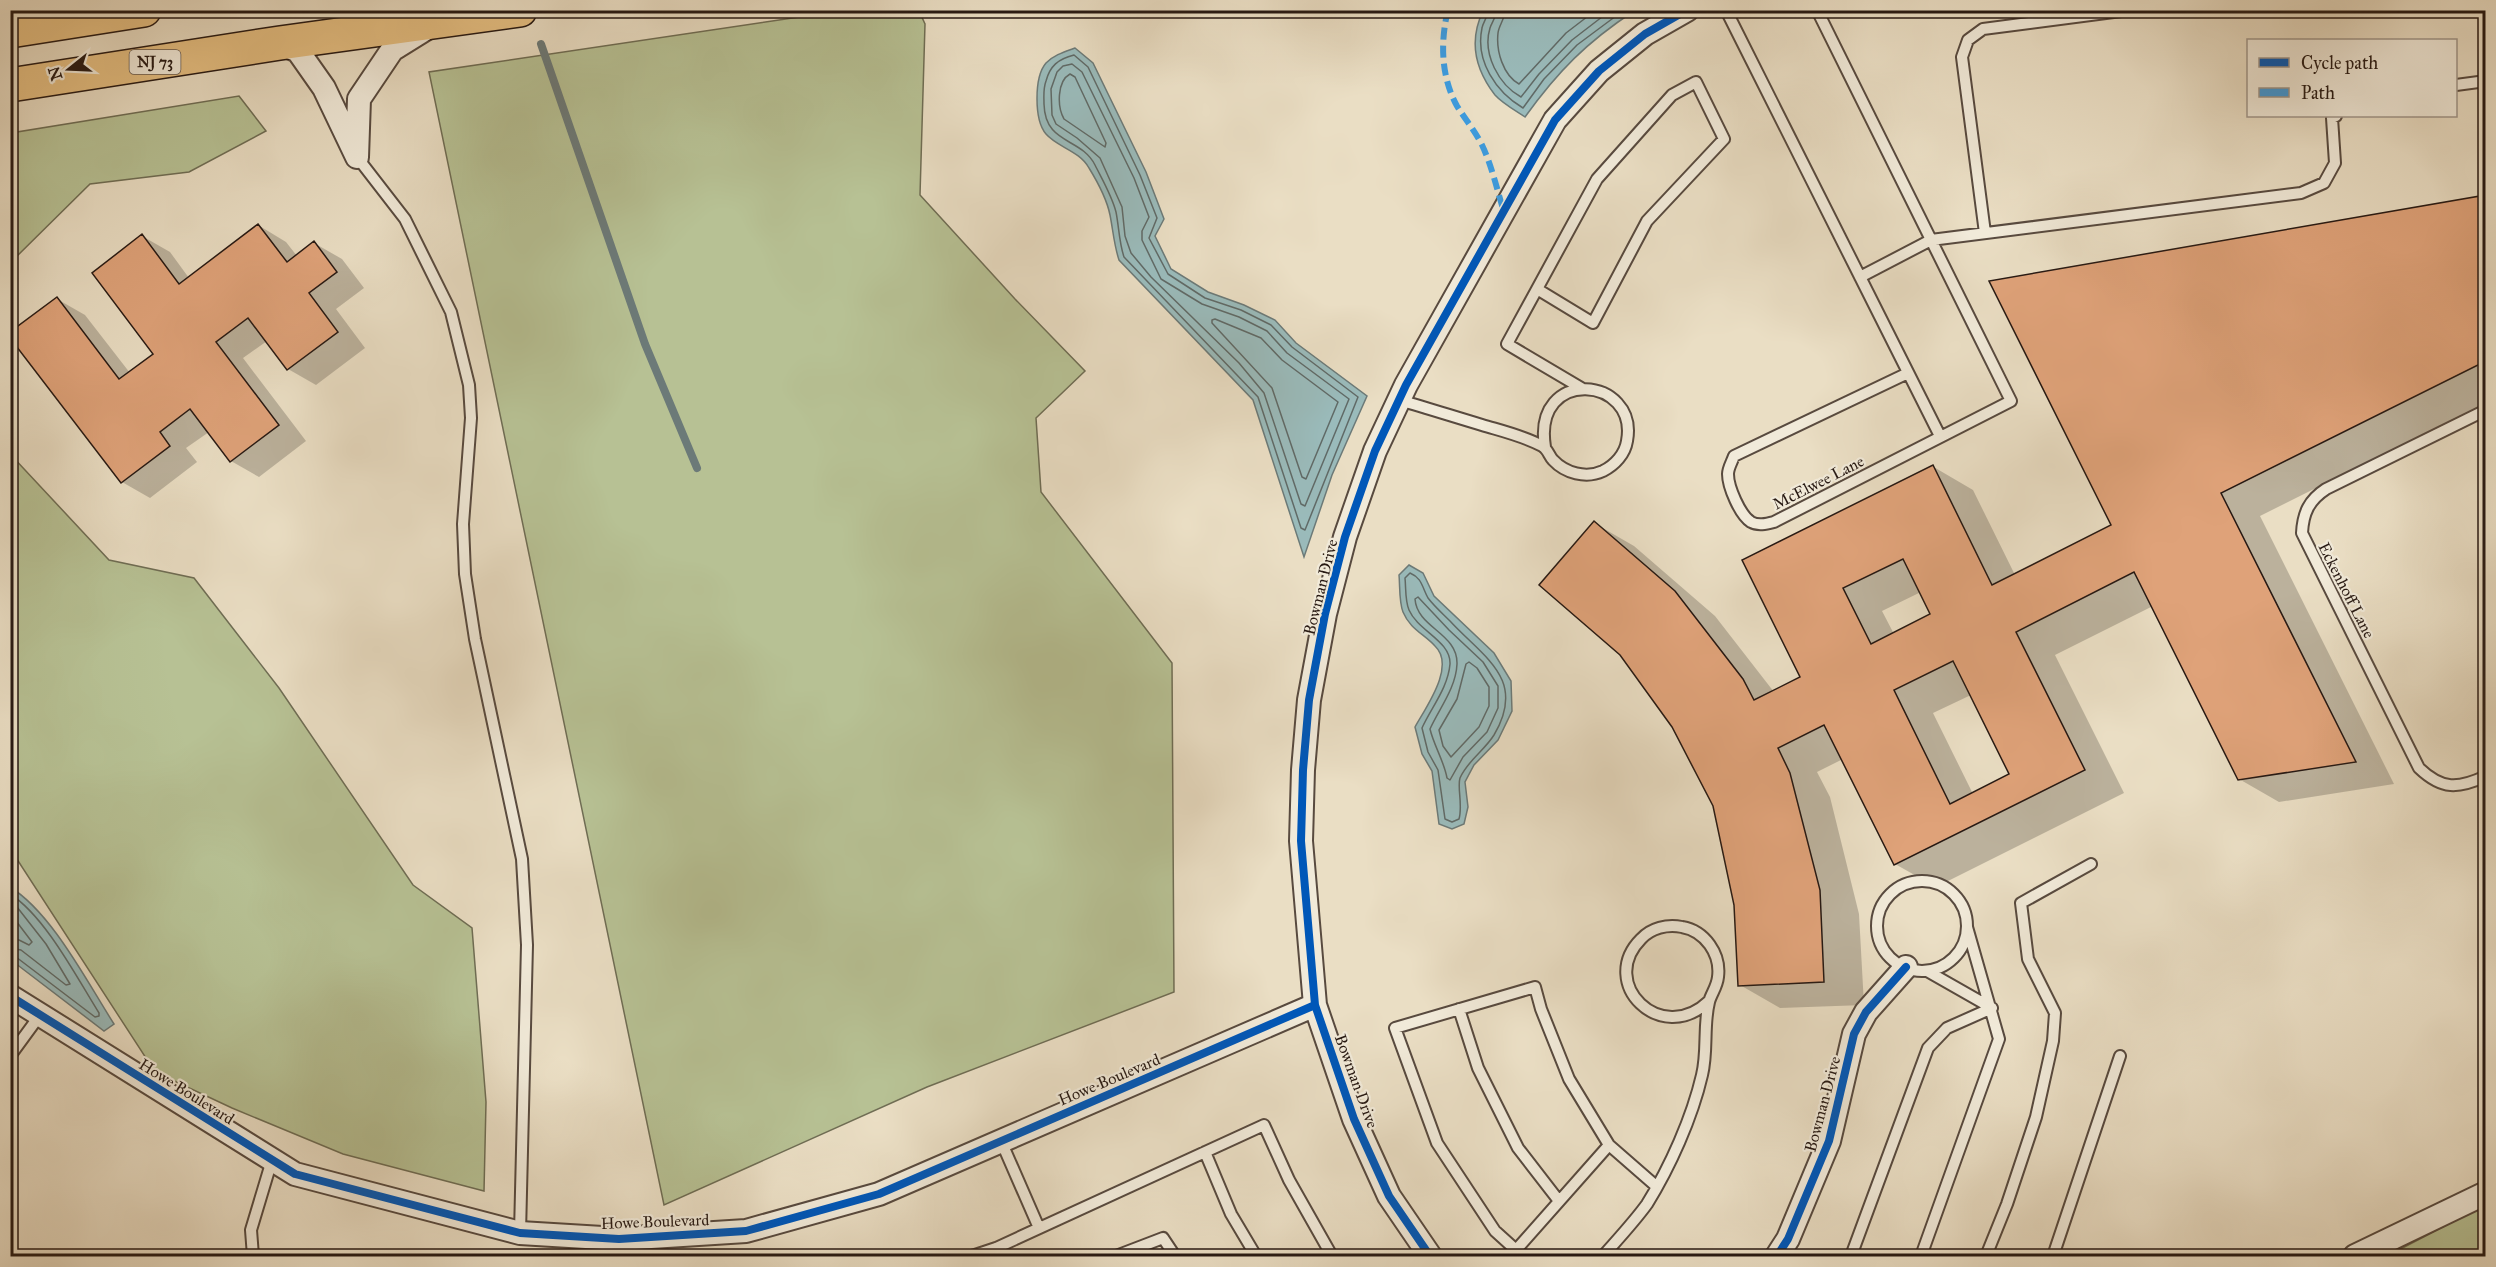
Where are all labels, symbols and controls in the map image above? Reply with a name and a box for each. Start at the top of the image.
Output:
north arrow [39,39,99,99]
legend [2247,39,2457,117]
road number: NJ 73 [130,50,180,74]
text: Cycle path [2301,52,2378,74]
text: N [44,64,66,83]
text: Path [2301,82,2335,104]
street label: McElwee Lane [1770,451,1867,514]
street label: Bowman Drive [1299,537,1342,637]
street label: Eckenhoff Lane [2314,539,2379,642]
street label: Bowman Drive [1331,1032,1382,1131]
street label: Howe Boulevard [1055,1049,1163,1109]
street label: Bowman Drive [1801,1054,1844,1154]
street label: Howe Boulevard [136,1055,238,1128]
street label: Howe Boulevard [600,1210,710,1233]

